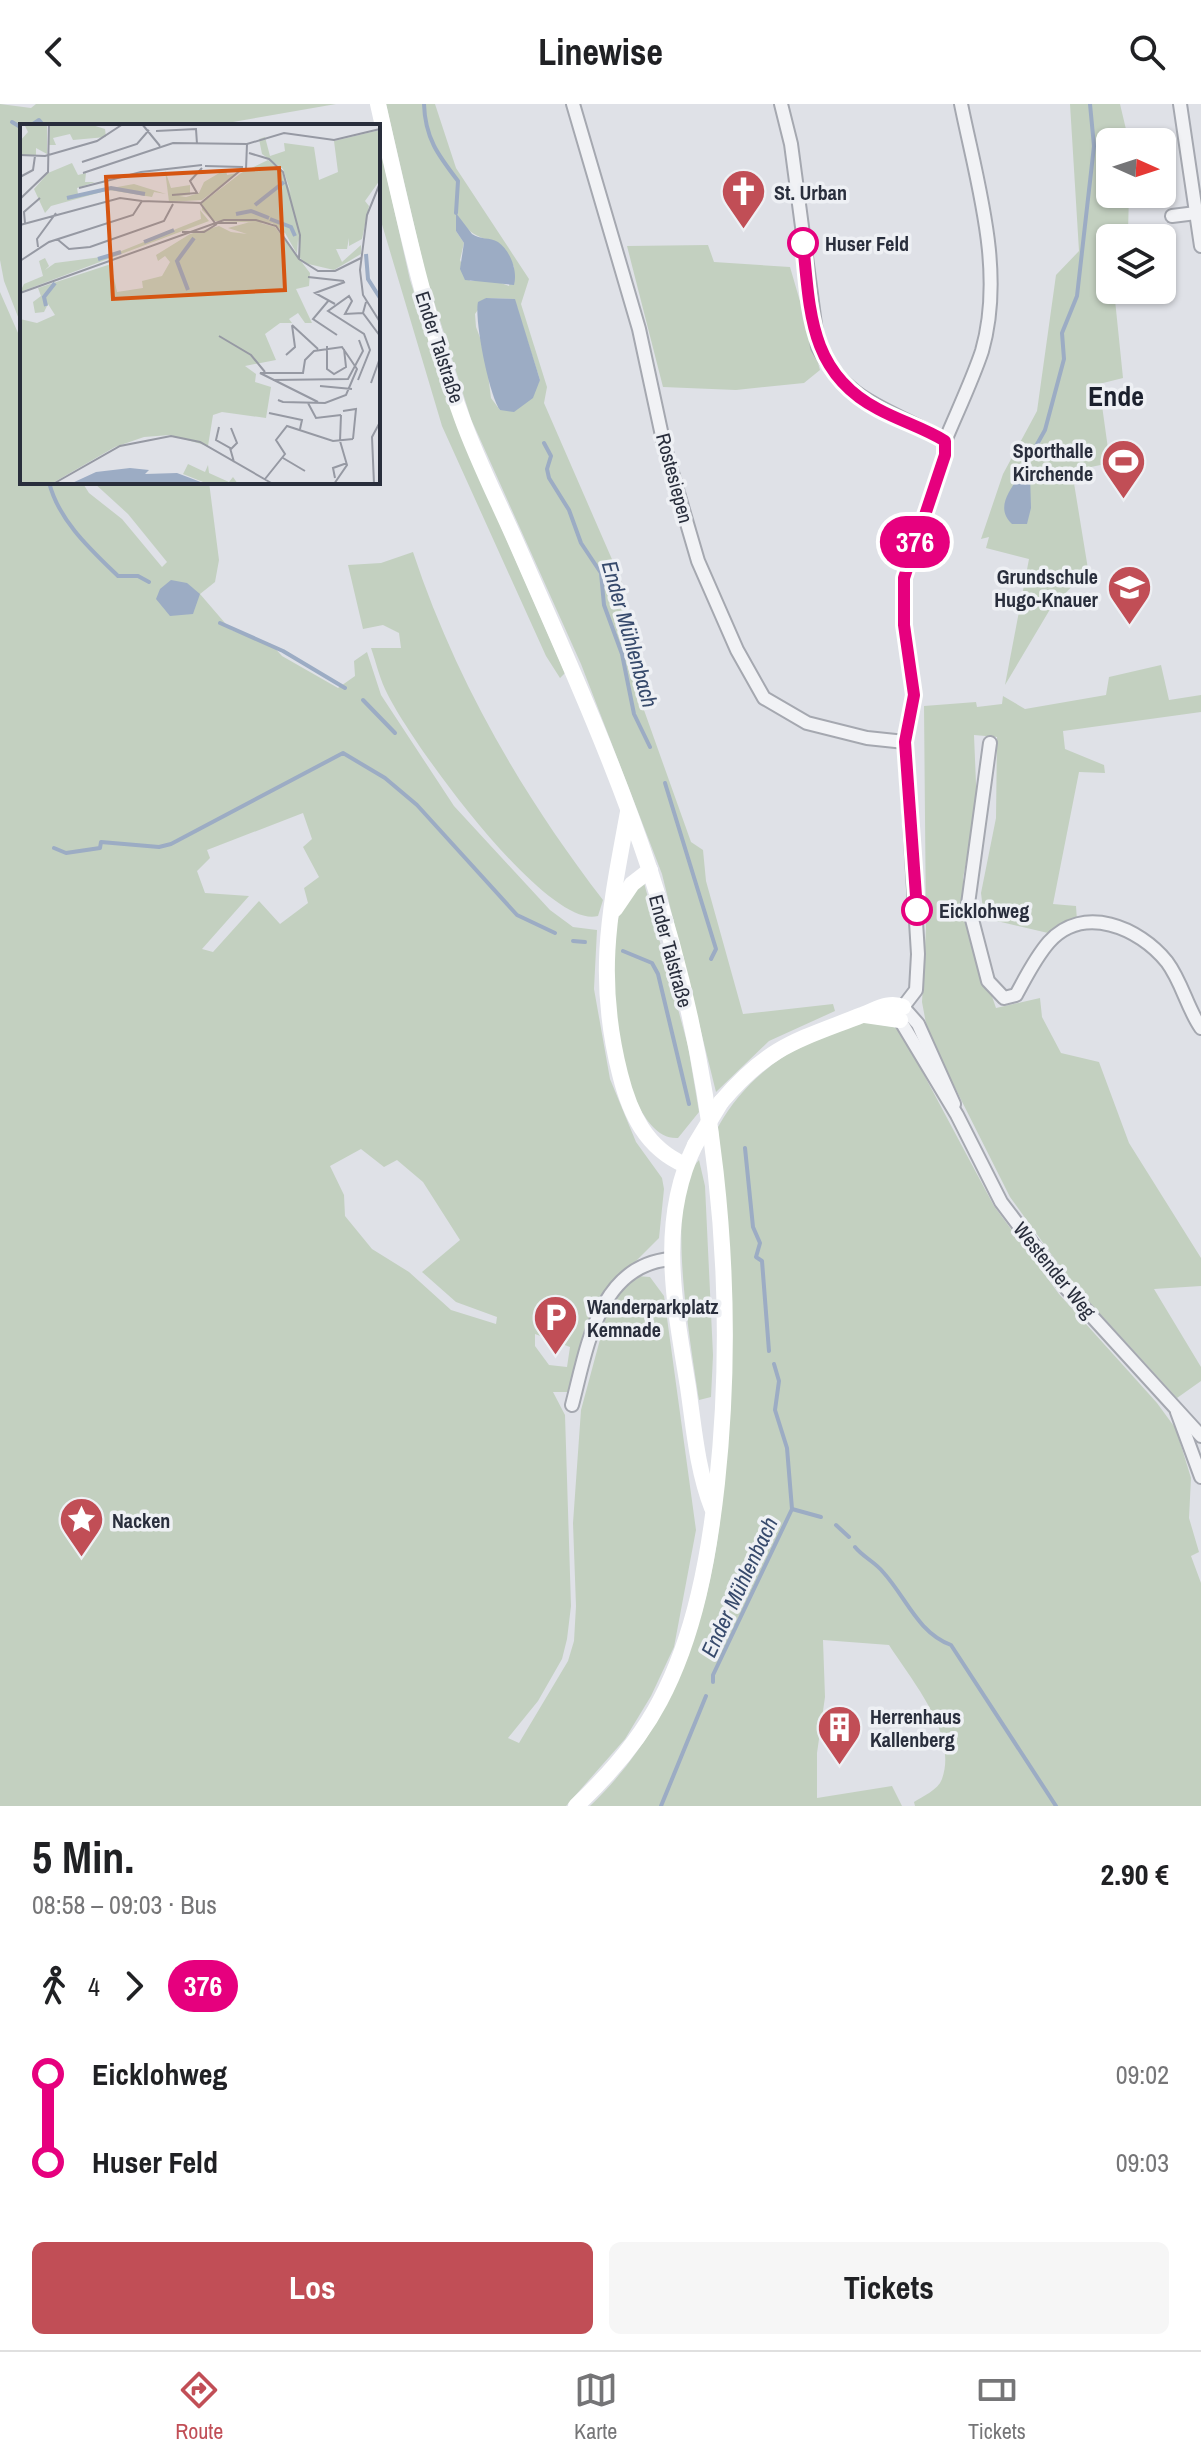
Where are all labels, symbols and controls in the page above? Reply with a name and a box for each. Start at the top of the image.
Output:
text: Linewise [538,28,663,76]
icon: back [32,30,76,74]
icon: search [1125,30,1169,74]
inset map [20,124,380,484]
north arrow [1096,128,1176,208]
map controls [1096,128,1176,304]
church icon: St. Urban [719,168,767,231]
place label: St. Urban [774,179,847,206]
button: layers [1096,224,1176,304]
marker: Huser Feld [788,228,818,258]
place label: Huser Feld [825,230,909,257]
street label: Ender Talstraße [409,288,471,406]
district label: Ende [1088,377,1144,415]
street label: Rostesiepen [650,430,700,526]
place label: Sporthalle Kirchende [1013,437,1093,487]
sports icon: Sporthalle Kirchende [1100,437,1148,500]
line badge: 376 [869,516,961,568]
text: 376 [896,523,934,561]
water label: Ender Mühlenbach [595,557,665,711]
place label: Grundschule Hugo-Knauer [994,563,1099,613]
school or university icon: Grundschule Hugo-Knauer [1105,563,1153,626]
street label: Ender Talstraße [643,892,699,1010]
marker: Eicklohweg [902,895,932,925]
place label: Eicklohweg [939,897,1029,924]
street label: Westender Weg [1008,1216,1102,1324]
parking icon: Wanderparkplatz Kemnade [532,1293,580,1356]
place label: Wanderparkplatz Kemnade [587,1293,719,1343]
place icon: Nacken [57,1496,105,1559]
place label: Nacken [112,1507,170,1534]
water label: Ender Mühlenbach [693,1512,785,1662]
building icon: Herrenhaus Kallenberg [815,1703,863,1766]
place label: Herrenhaus Kallenberg [870,1703,961,1753]
text: 5 Min. [32,1827,134,1887]
text: 2.90 € [1101,1854,1169,1894]
text: 08:58 – 09:03 · Bus [32,1887,217,1922]
icon: walk [32,1964,76,2008]
icon: forward [112,1964,156,2008]
text: 376 [184,1967,222,2005]
text: 4 [88,1969,100,2004]
text: Eicklohweg [92,2054,227,2094]
text: 09:02 [1116,2057,1169,2092]
text: Huser Feld [92,2142,218,2182]
text: 09:03 [1116,2145,1169,2180]
button: Los [32,2242,593,2334]
button: Tickets [609,2242,1169,2334]
tab: Route [175,2368,223,2446]
tab: Karte [574,2368,618,2446]
tab: Tickets [968,2368,1026,2446]

